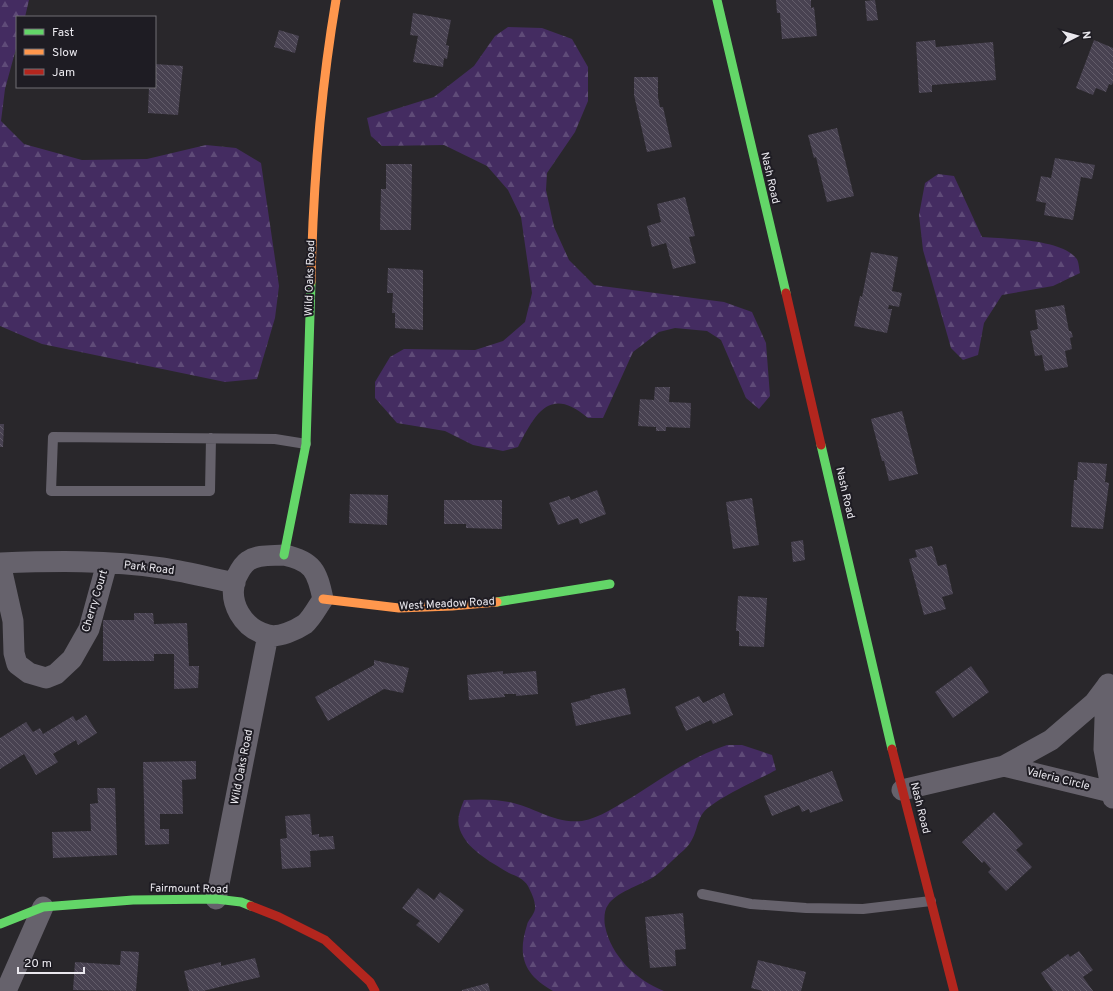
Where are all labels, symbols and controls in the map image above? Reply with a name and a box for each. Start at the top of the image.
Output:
legend [16,16,156,88]
north arrow [1057,16,1097,56]
text: Fast [52,25,74,41]
text: N [1079,30,1093,40]
text: Slow [52,45,78,61]
text: Jam [52,65,75,81]
street label: Nash Road [757,151,783,205]
street label: Wild Oaks Road [302,240,318,316]
street label: Nash Road [832,466,858,520]
street label: Park Road [123,558,175,578]
street label: Cherry Court [79,568,111,634]
street label: West Meadow Road [399,595,495,613]
street label: Wild Oaks Road [228,728,256,806]
street label: Valeria Circle [1025,764,1091,794]
street label: Nash Road [907,781,933,835]
street label: Fairmount Road [150,881,228,897]
scale bar [18,949,84,975]
text: 20 m [24,956,52,972]

